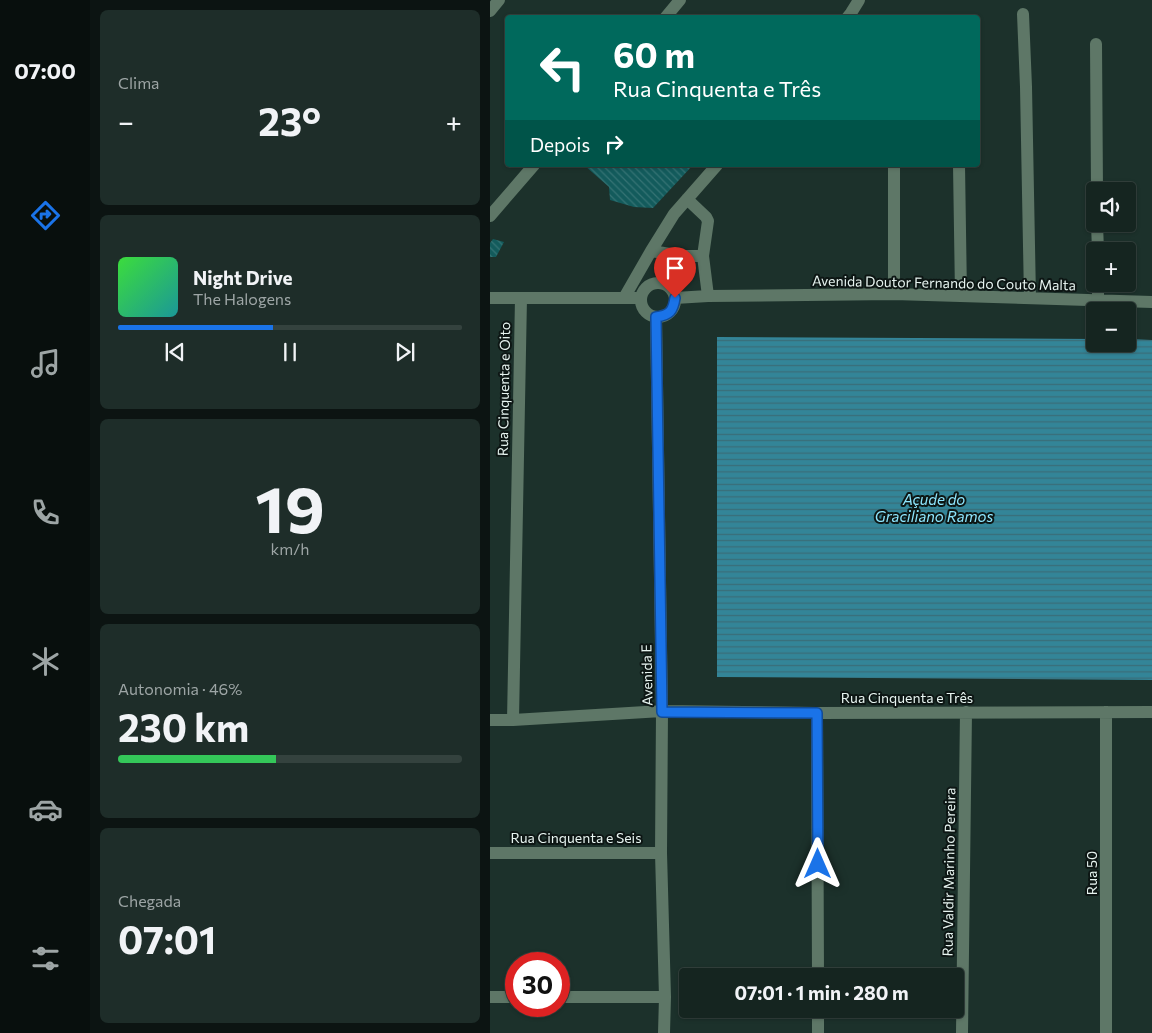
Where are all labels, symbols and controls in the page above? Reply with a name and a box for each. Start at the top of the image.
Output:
text: 60 m [613,32,695,75]
icon: left [530,35,595,100]
text: 07:00 [14,57,76,84]
text: Clima [118,73,159,92]
text: Rua Cinquenta e Três [613,75,821,102]
text: 23° [258,97,321,144]
text: − [118,104,134,138]
text: + [446,104,462,138]
icon: right [600,130,628,158]
text: Depois [530,133,590,156]
map controls [1086,182,1136,352]
button: sound [1086,182,1136,232]
icon: directions [28,198,63,233]
button: + [1086,242,1136,292]
pin [654,247,696,298]
icon: arrive [661,254,689,282]
text: Night Drive [193,266,293,289]
street label: Avenida Doutor Fernando do Couto Malta [812,272,1076,293]
text: The Halogens [193,289,291,308]
button: − [1086,302,1136,352]
street label: Rua Cinquenta e Oito [494,322,513,456]
icon: previous [161,338,189,366]
icon: pause [276,338,304,366]
icon: next [391,338,419,366]
icon: music [28,346,63,381]
text: 19 [255,467,325,546]
water label: Açude do Graciliano Ramos [875,490,993,525]
icon: phone [28,495,63,530]
text: km/h [271,539,309,558]
icon: climate [28,644,63,679]
street label: Avenida E [637,644,656,706]
text: Autonomia · 46% [118,679,242,698]
street label: Rua Cinquenta e Três [841,689,973,706]
text: 230 km [118,703,249,750]
street label: Rua Valdir Marinho Pereira [939,787,958,957]
icon: car [28,792,63,827]
street label: Rua Cinquenta e Seis [510,829,642,846]
position arrow [791,837,843,889]
street label: Rua 50 [1083,851,1100,895]
text: Chegada [118,891,181,910]
text: 07:01 [118,915,216,962]
icon: filters [28,941,63,976]
speed limit sign: 30 [505,952,570,1017]
text: 07:01 · 1 min · 280 m [734,981,909,1004]

